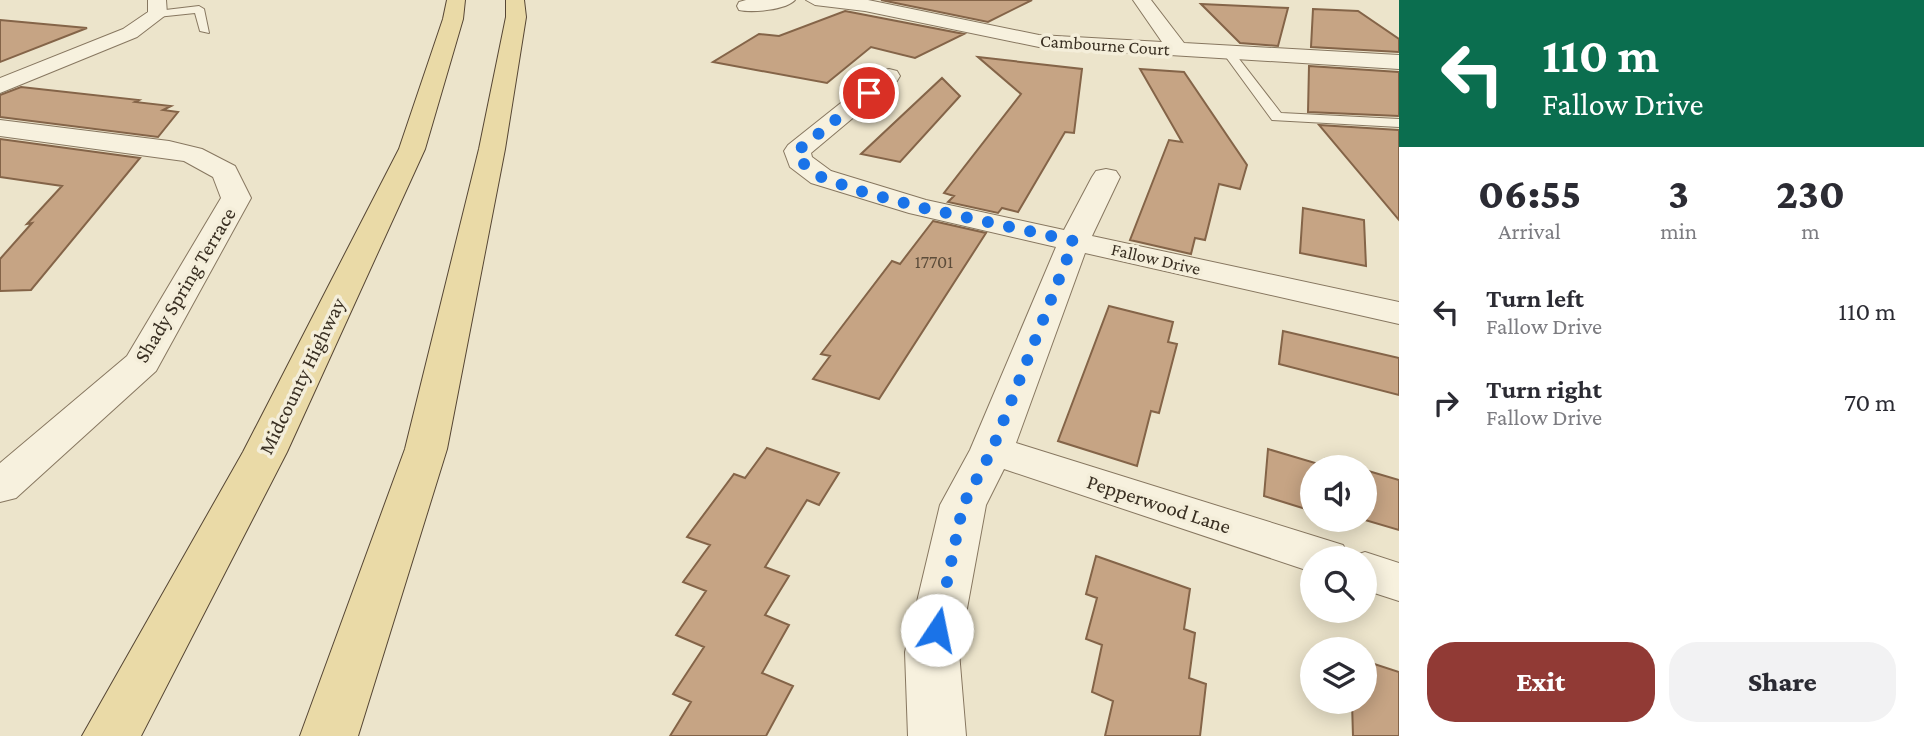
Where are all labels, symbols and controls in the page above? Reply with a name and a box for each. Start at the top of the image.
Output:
icon: left [1427,28,1518,119]
text: 110 m [1542,28,1659,83]
street label: Cambourne Court [1040,30,1171,60]
pin [839,63,899,123]
icon: arrive [850,74,888,112]
text: Fallow Drive [1542,86,1704,122]
text: 06:55 [1478,170,1581,217]
text: 3 [1668,170,1689,217]
text: 230 [1776,170,1845,217]
street label: Shady Spring Terrace [129,203,241,367]
text: Arrival [1498,218,1561,244]
text: min [1660,218,1697,244]
text: m [1801,218,1820,244]
street label: Fallow Drive [1109,239,1203,279]
house number: 17701 [915,252,953,272]
text: Turn left [1486,284,1584,313]
icon: left [1427,293,1465,331]
street label: Midcounty Highway [254,294,350,458]
text: 110 m [1838,297,1896,326]
text: Fallow Drive [1486,313,1602,339]
text: Turn right [1486,375,1602,404]
icon: right [1427,384,1465,422]
text: 70 m [1844,388,1896,417]
text: Fallow Drive [1486,404,1602,430]
map controls [1300,455,1377,714]
button: sound [1300,455,1377,532]
street label: Pepperwood Lane [1084,469,1234,539]
button: search [1300,546,1377,623]
position arrow [900,593,974,667]
button: layers [1300,637,1377,714]
button: Exit [1427,642,1655,722]
button: Share [1669,642,1896,722]

